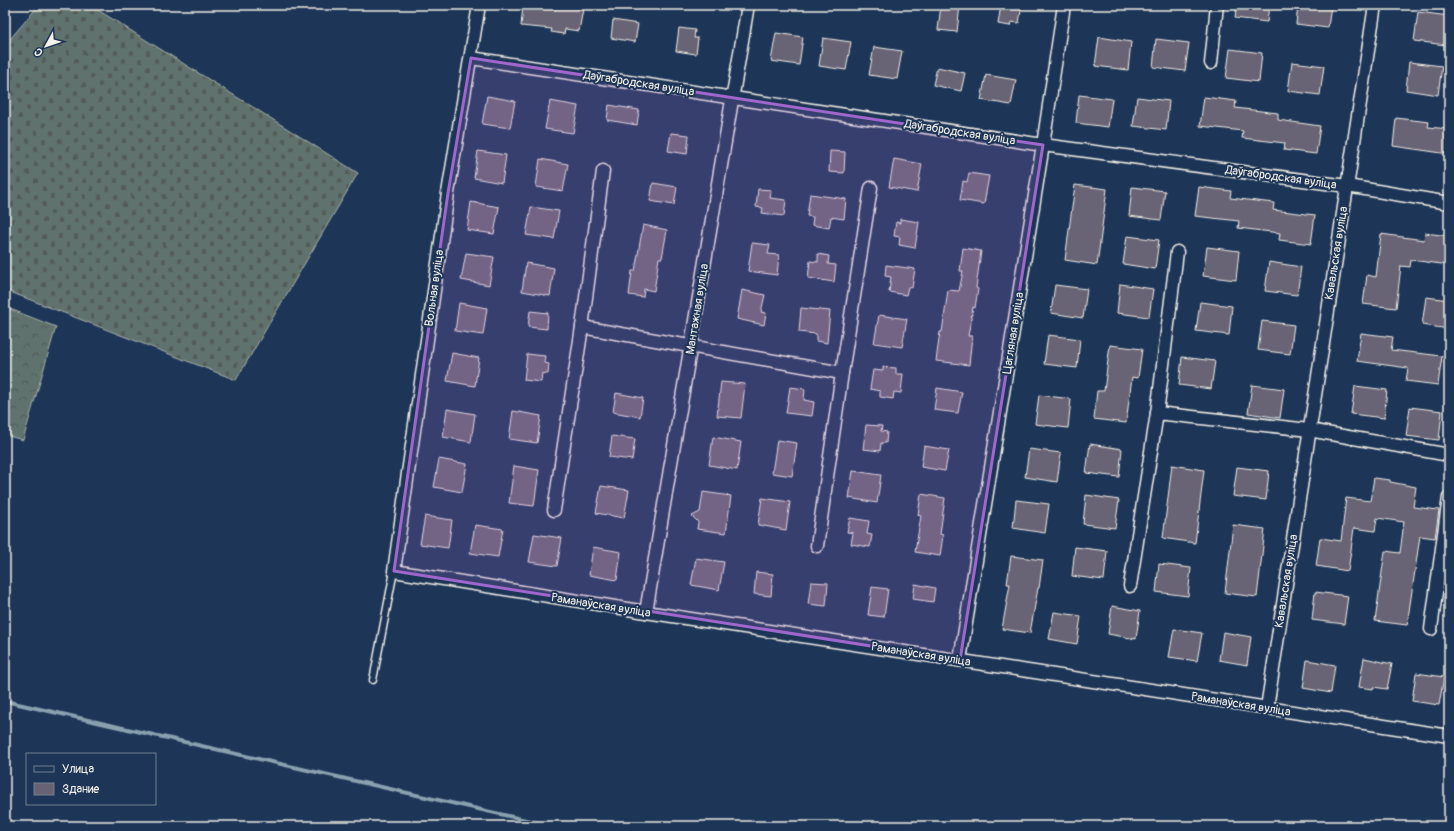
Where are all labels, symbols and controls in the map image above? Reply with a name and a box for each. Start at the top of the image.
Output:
north arrow [26,26,66,66]
text: С [31,45,46,59]
street label: Даўгабродская вуліца [581,67,696,100]
street label: Даўгабродская вуліца [902,116,1017,149]
street label: Даўгабродская вуліца [1223,162,1338,193]
street label: Кавальская вуліца [1322,205,1351,301]
street label: Вольная вуліца [422,248,447,327]
street label: Мантажная вуліца [683,262,712,356]
street label: Цагляная вуліца [1000,291,1027,375]
street label: Кавальская вуліца [1272,533,1301,629]
street label: Раманаўская вуліца [550,590,652,621]
street label: Раманаўская вуліца [870,639,972,670]
street label: Раманаўская вуліца [1190,689,1292,720]
legend [26,753,156,805]
text: Улица [62,762,94,777]
text: Здание [62,782,99,797]

